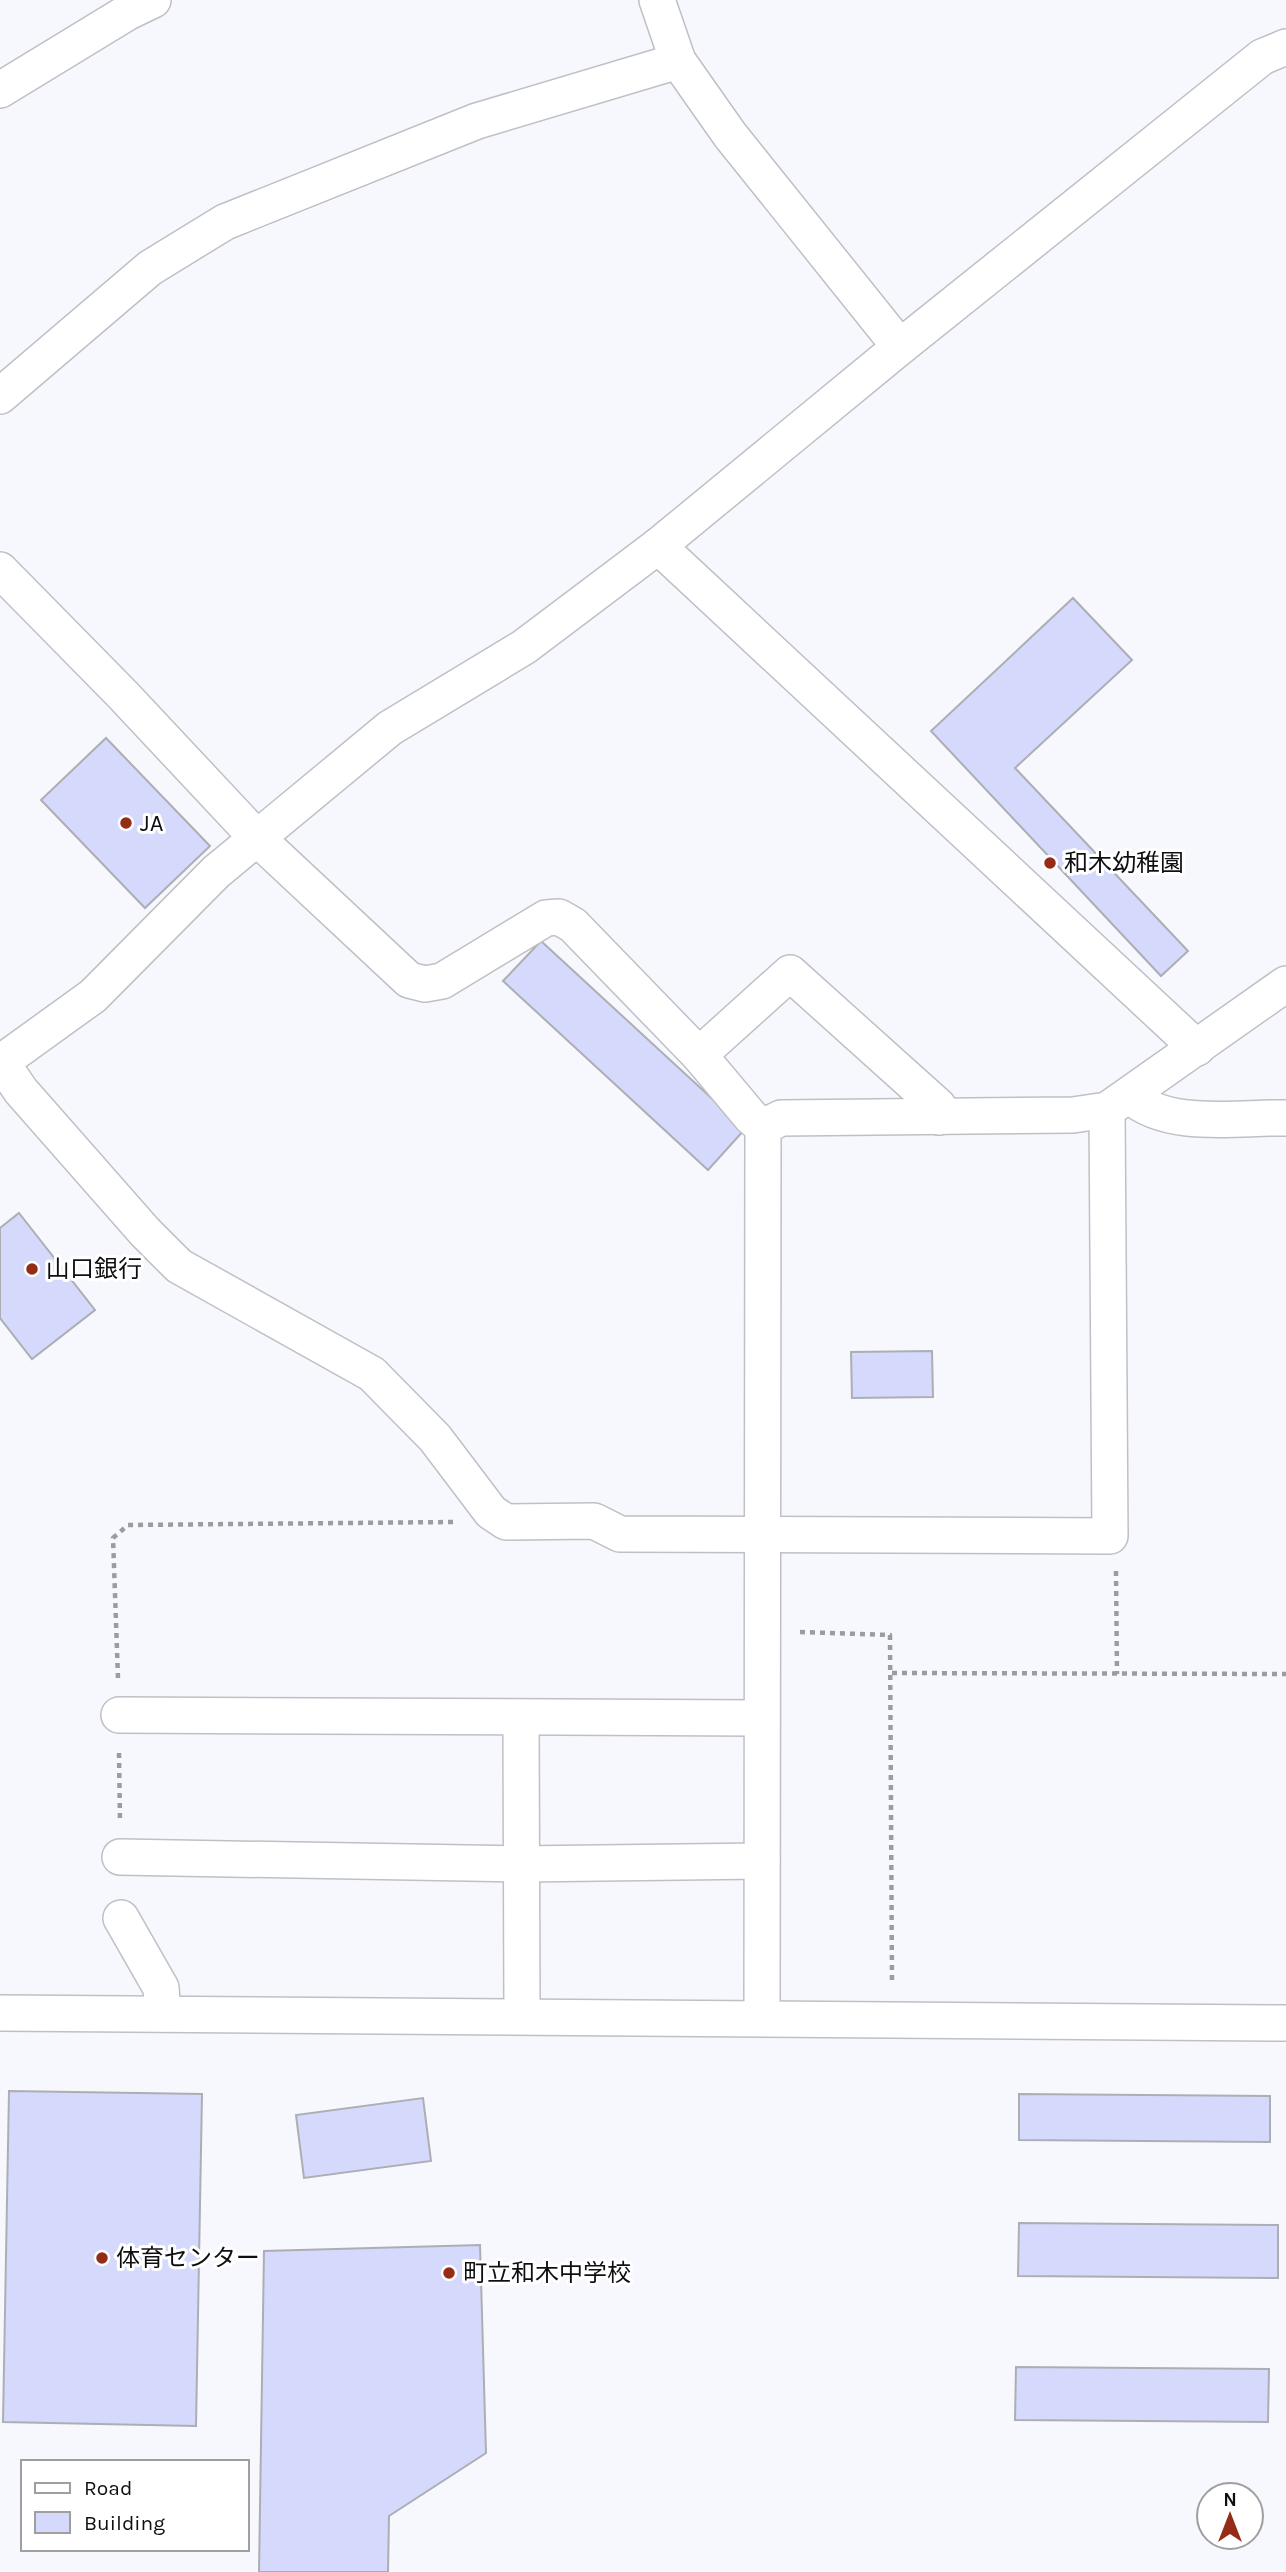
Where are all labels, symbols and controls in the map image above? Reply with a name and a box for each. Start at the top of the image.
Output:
place label: JA [140,809,164,837]
marker: JA [118,815,134,831]
place label: 和木幼稚園 [1064,849,1184,877]
marker: 和木幼稚園 [1042,855,1058,871]
place label: 山口銀行 [46,1255,142,1283]
marker: 山口銀行 [24,1261,40,1277]
place label: 体育センター [116,2244,260,2272]
marker: 体育センター [94,2250,110,2266]
place label: 町立和木中学校 [463,2259,631,2287]
marker: 町立和木中学校 [441,2265,457,2281]
legend [21,2460,248,2551]
text: Road [84,2476,132,2500]
north arrow [1195,2481,1265,2551]
text: N [1223,2489,1237,2511]
text: Building [84,2511,165,2535]

